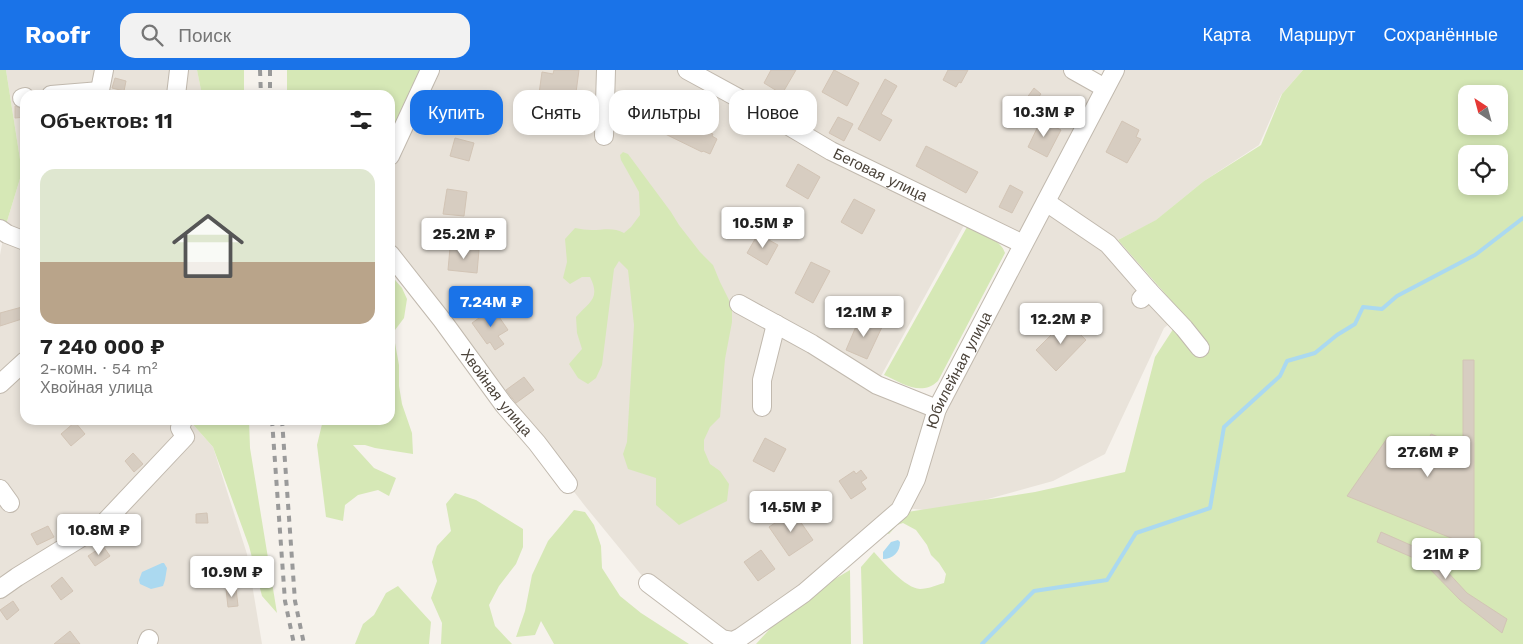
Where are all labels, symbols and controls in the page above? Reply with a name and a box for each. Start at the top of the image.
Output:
search box [120,13,470,58]
text: Roofr [25,21,90,49]
icon: search [138,21,166,49]
text: Поиск [178,24,231,47]
text: Карта [1203,24,1251,45]
text: Маршрут [1279,24,1355,45]
text: Сохранённые [1383,24,1498,45]
north arrow [1458,85,1508,135]
map controls [1458,85,1508,195]
chip: Купить [410,90,503,135]
chip: Снять [513,90,599,135]
chip: Фильтры [609,90,719,135]
chip: Новое [729,90,817,135]
pin: 10.3M ₽ [998,96,1090,138]
text: 10.3M ₽ [1013,102,1075,121]
icon: filters [347,106,375,134]
text: Объектов: 11 [40,108,173,133]
street label: Беговая улица [830,144,931,206]
button: locate [1458,145,1508,195]
icon: home [163,201,253,291]
pin: 10.5M ₽ [717,206,809,249]
text: 10.5M ₽ [732,213,794,232]
pin: 25.2M ₽ [418,218,510,260]
text: 25.2M ₽ [432,224,496,243]
pin: 7.24M ₽ [445,286,537,328]
text: 7.24M ₽ [460,292,522,311]
pin: 12.1M ₽ [818,296,910,338]
text: 12.1M ₽ [836,302,892,321]
pin: 12.2M ₽ [1015,302,1107,345]
street label: Юбилейная улица [923,308,996,431]
text: 12.2M ₽ [1031,309,1091,328]
text: 7 240 000 ₽ [40,334,165,359]
street label: Хвойная улица [457,345,537,441]
text: 2-комн. · 54 m² [40,359,158,378]
text: Хвойная улица [40,378,153,397]
pin: 27.6M ₽ [1382,436,1474,478]
text: 27.6M ₽ [1397,442,1459,461]
pin: 14.5M ₽ [745,490,837,533]
text: 14.5M ₽ [760,497,822,516]
pin: 10.8M ₽ [53,514,145,556]
text: 10.8M ₽ [68,520,130,539]
pin: 21M ₽ [1411,538,1481,580]
text: 21M ₽ [1423,544,1469,563]
pin: 10.9M ₽ [186,556,278,598]
text: 10.9M ₽ [201,562,263,581]

